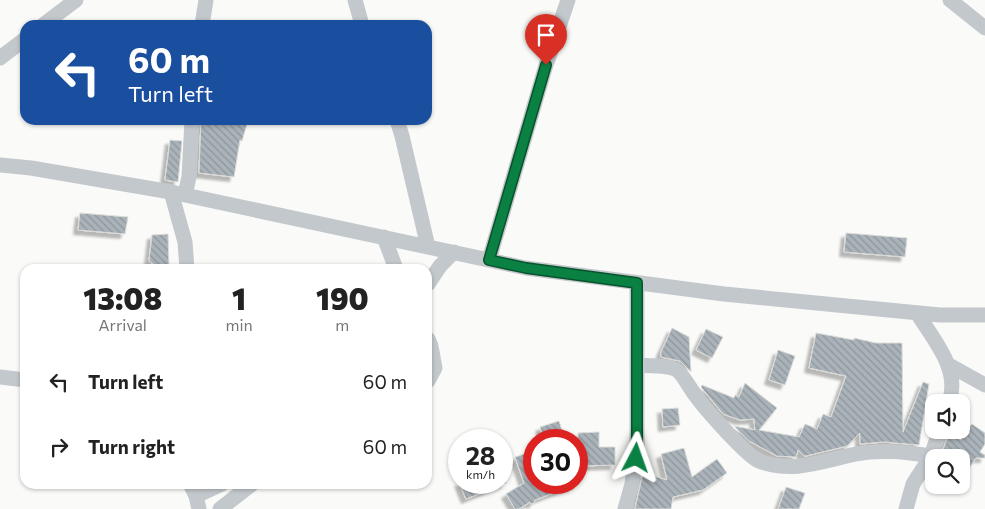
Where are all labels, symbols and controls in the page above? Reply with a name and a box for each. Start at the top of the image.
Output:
pin [525,14,567,65]
icon: arrive [532,21,560,49]
text: 60 m [128,37,210,80]
icon: left [45,40,110,105]
text: Turn left [128,80,213,107]
text: 13:08 [83,279,162,316]
text: 1 [232,279,246,316]
text: 190 [316,279,369,316]
text: Arrival [99,315,147,334]
text: min [225,315,253,334]
text: m [335,315,349,334]
icon: left [45,368,73,396]
text: Turn left [88,370,163,393]
text: 60 m [363,370,407,393]
map controls [925,394,970,494]
button: sound [925,394,970,439]
speed limit sign: 30 [523,429,588,494]
position arrow [609,431,661,483]
icon: right [45,433,73,461]
text: Turn right [88,435,175,458]
text: 60 m [363,435,407,458]
text: 28 [466,440,495,470]
button: search [925,449,970,494]
text: km/h [466,467,495,481]

